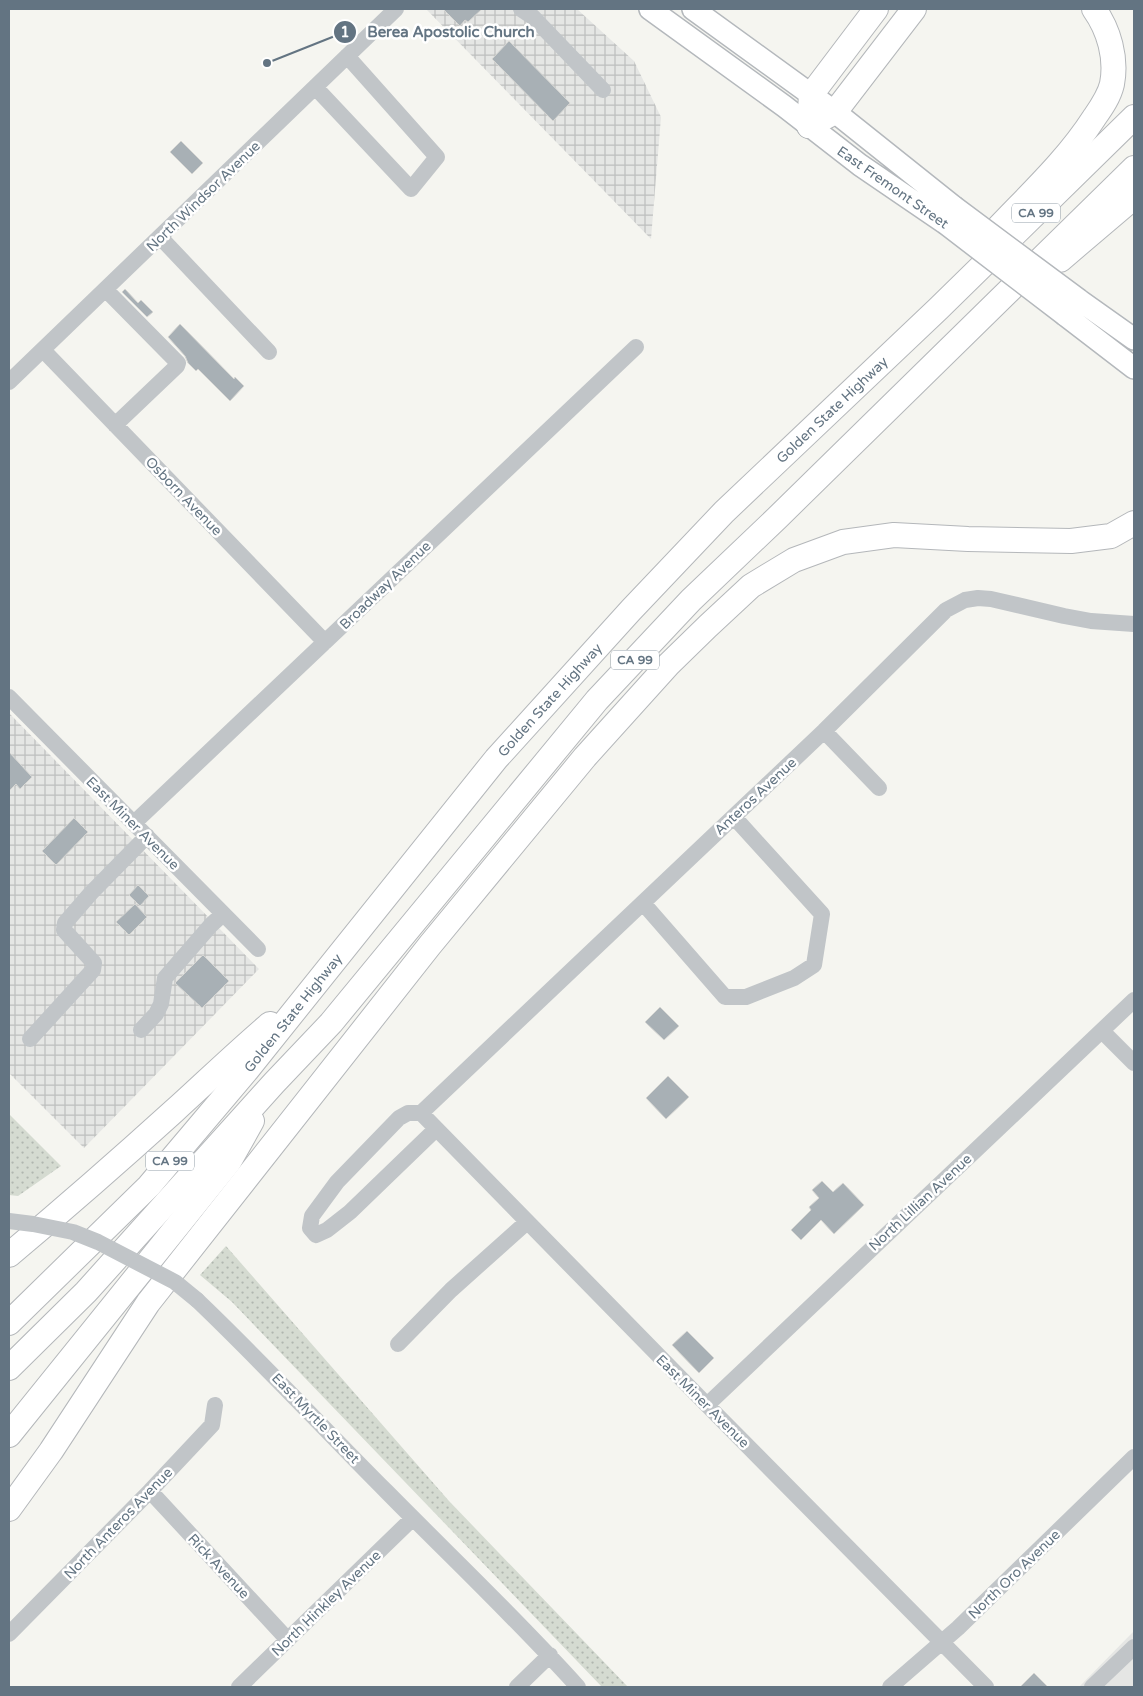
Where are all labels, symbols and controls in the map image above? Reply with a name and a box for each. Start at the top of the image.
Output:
callout: Berea Apostolic Church [332,17,545,47]
text: 1 [340,23,350,41]
text: Berea Apostolic Church [367,23,535,42]
street label: North Windsor Avenue [143,138,264,255]
street label: East Fremont Street [834,143,952,233]
road number: CA 99 [1012,204,1060,222]
street label: Golden State Highway [773,353,892,467]
street label: Osborn Avenue [142,453,226,539]
street label: Broadway Avenue [336,538,434,633]
street label: Golden State Highway [494,640,606,760]
road number: CA 99 [611,650,659,670]
street label: Anteros Avenue [711,754,800,839]
street label: East Miner Avenue [83,773,183,874]
street label: Golden State Highway [241,950,346,1076]
street label: North Lillian Avenue [865,1150,975,1254]
road number: CA 99 [146,1152,194,1170]
street label: East Miner Avenue [653,1351,753,1452]
street label: East Myrtle Street [268,1370,364,1468]
street label: North Anteros Avenue [61,1464,176,1583]
street label: North Oro Avenue [965,1526,1064,1623]
street label: Rick Avenue [184,1530,253,1602]
street label: North Hinkley Avenue [268,1547,384,1660]

